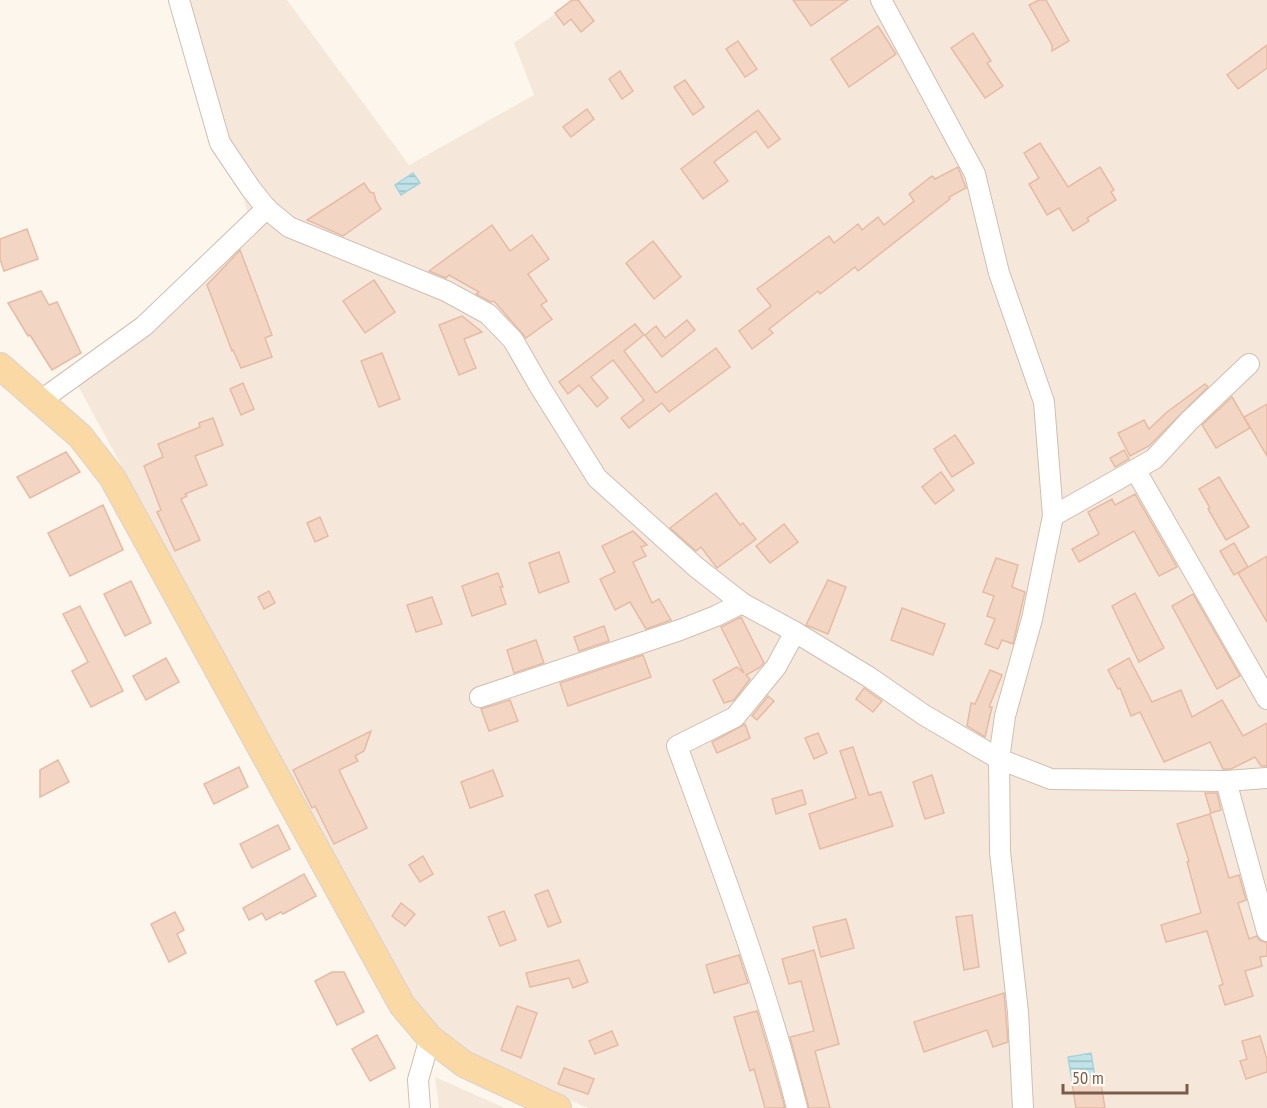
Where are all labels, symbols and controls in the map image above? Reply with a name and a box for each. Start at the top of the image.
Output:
scale bar [1063,1057,1188,1095]
text: 50 m [1072,1066,1104,1089]

